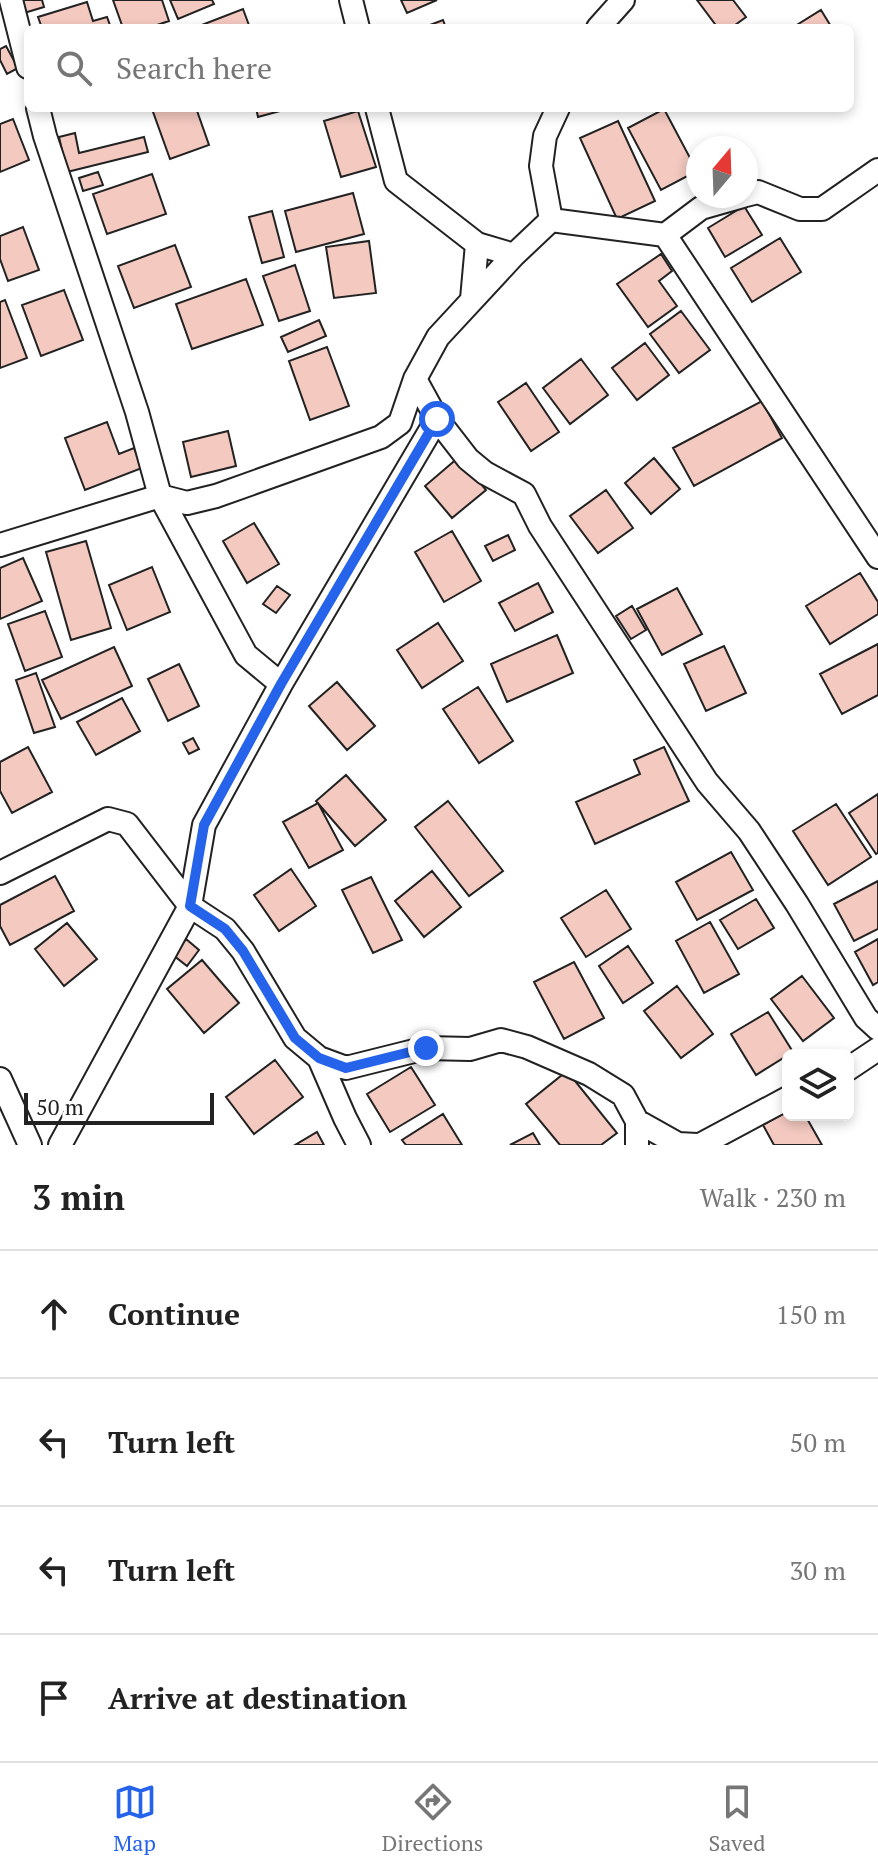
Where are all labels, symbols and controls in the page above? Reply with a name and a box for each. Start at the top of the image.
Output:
search box [24,24,854,112]
icon: search [52,46,96,90]
text: Search here [116,48,272,88]
north arrow [686,136,758,208]
route start [419,401,455,437]
route end [408,1030,444,1066]
map controls [782,1049,854,1121]
button: layers [782,1049,854,1121]
scale bar [24,1089,214,1125]
text: 50 m [36,1092,84,1121]
text: 3 min [32,1175,125,1220]
text: Walk · 230 m [700,1180,846,1214]
icon: ahead [32,1292,76,1336]
text: Continue [108,1294,240,1334]
text: 150 m [776,1297,846,1331]
icon: left [32,1420,76,1464]
text: Turn left [108,1422,235,1462]
text: 50 m [790,1425,846,1459]
icon: left [32,1548,76,1592]
text: Turn left [108,1550,235,1590]
text: 30 m [790,1553,846,1587]
icon: arrive [32,1676,76,1720]
text: Arrive at destination [108,1678,407,1718]
tab: Map [113,1780,157,1857]
tab: Directions [382,1780,483,1857]
tab: Saved [708,1780,765,1857]

